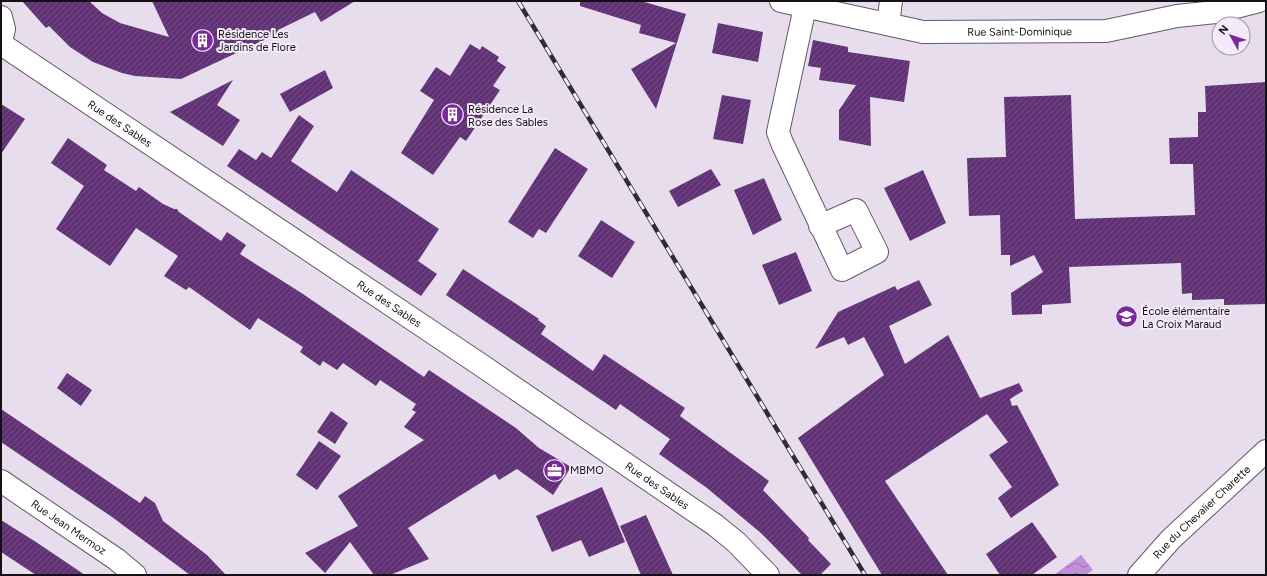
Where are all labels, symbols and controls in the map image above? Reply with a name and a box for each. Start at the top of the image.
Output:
north arrow [1211,16,1251,56]
text: N [1216,23,1231,37]
street label: Rue Saint-Dominique [967,25,1072,38]
building icon: Résidence Les Jardins de Flore [190,27,216,53]
place label: Résidence Les Jardins de Flore [218,28,296,54]
street label: Rue des Sables [85,97,154,150]
building icon: Résidence La Rose des Sables [439,102,465,128]
place label: Résidence La Rose des Sables [468,103,548,129]
street label: Rue des Sables [355,277,424,330]
school or university icon: École élémentaire La Croix Maraud [1114,304,1140,330]
place label: École élémentaire La Croix Maraud [1142,305,1230,331]
office icon: MBMO [541,457,567,483]
street label: Rue des Sables [623,459,692,512]
street label: Rue du Chevalier Charette [1150,463,1253,561]
place label: MBMO [570,464,604,477]
street label: Rue Jean Mermoz [29,497,109,557]

